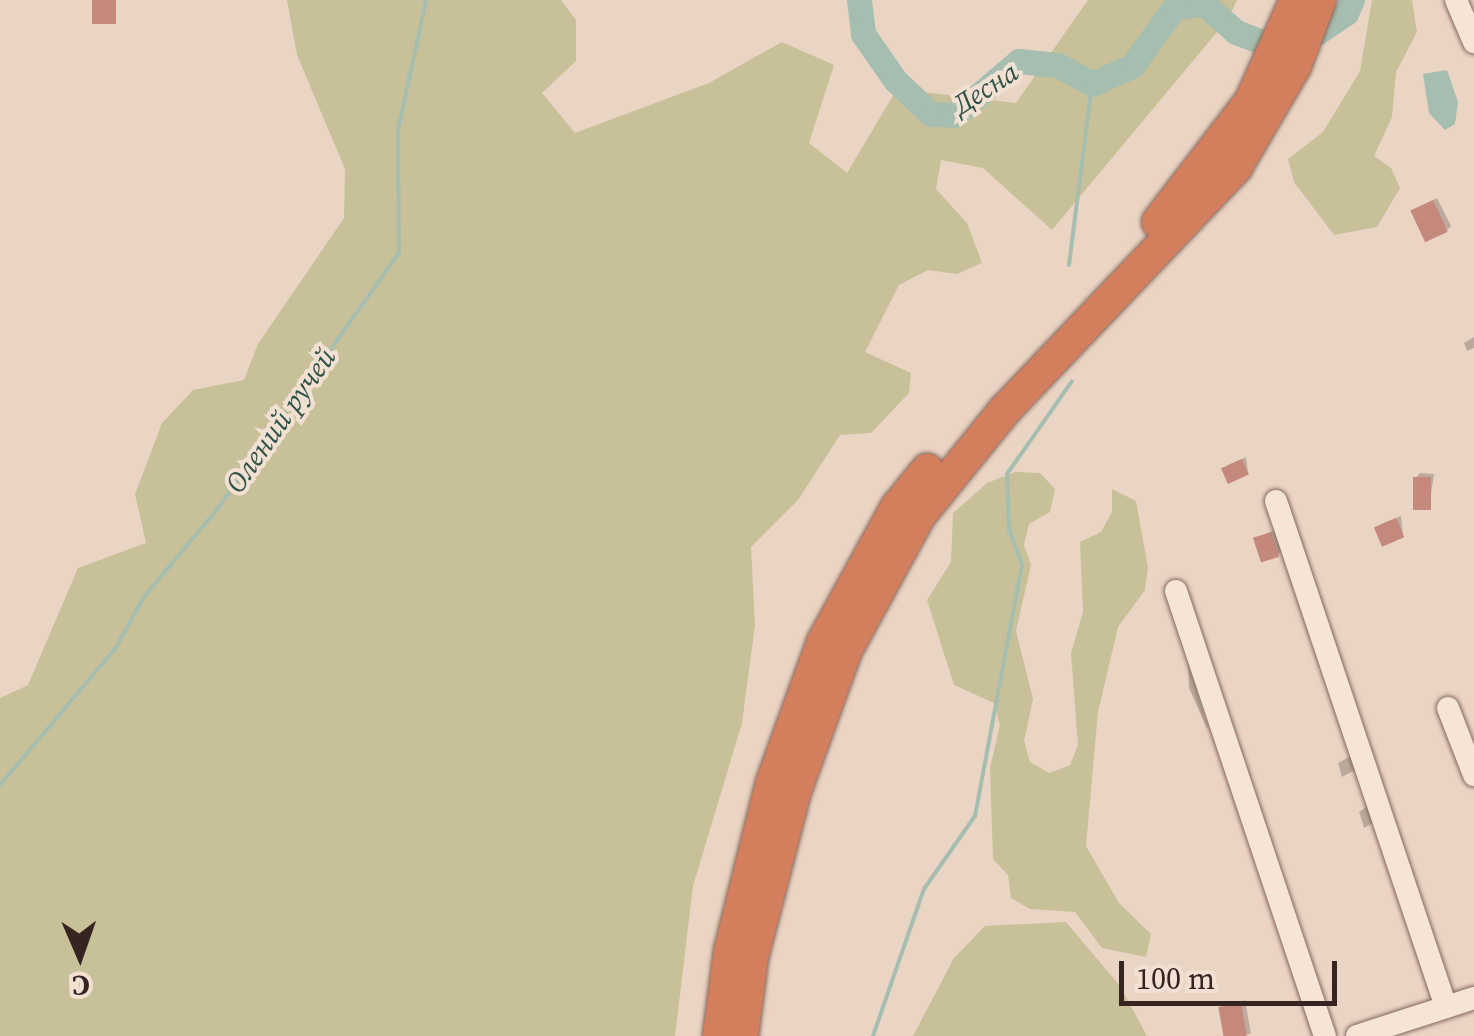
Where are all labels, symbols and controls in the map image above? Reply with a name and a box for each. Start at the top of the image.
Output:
water label: Десна [946,54,1024,122]
water label: Олений ручей [218,341,342,499]
north arrow [30,906,130,1006]
scale bar [1124,941,1342,1003]
text: 100 m [1136,958,1215,999]
text: С [72,967,90,1005]

